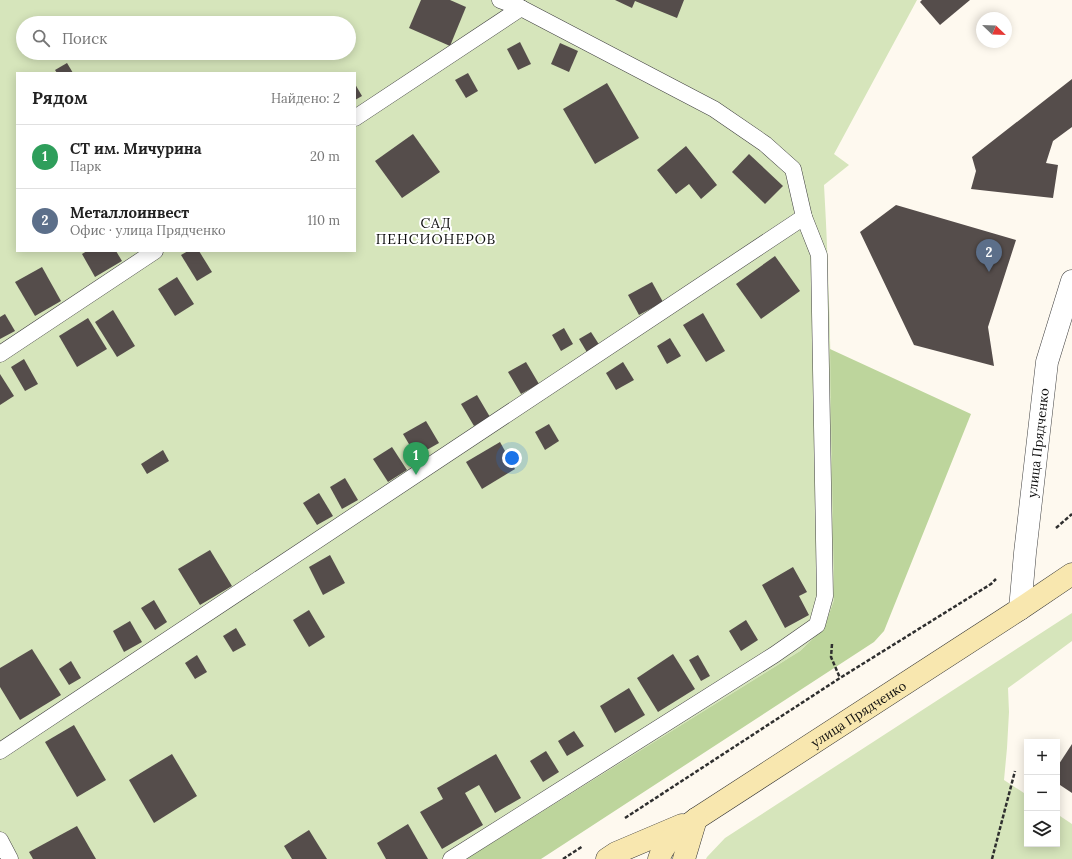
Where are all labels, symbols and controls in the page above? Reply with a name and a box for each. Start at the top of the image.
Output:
north arrow [976,12,1012,48]
search box [16,16,356,60]
icon: search [30,27,52,49]
text: Поиск [62,29,107,48]
text: Рядом [32,87,88,109]
text: Найдено: 2 [271,90,340,107]
text: СТ им. Мичурина [70,139,202,158]
text: 1 [42,148,48,165]
text: 20 m [310,148,340,165]
text: Парк [70,158,101,175]
text: Металлоинвест [70,203,189,222]
text: 2 [42,212,48,229]
text: 110 m [307,212,340,229]
district label: САД ПЕНСИОНЕРОВ [376,214,496,248]
text: Офис · улица Прядченко [70,222,226,239]
pin: 2 [976,239,1002,272]
street label: улица Прядченко [1023,387,1052,499]
pin: 1 [403,442,429,475]
your location [502,448,522,468]
street label: улица Прядченко [807,676,910,751]
map controls [1024,739,1060,847]
button: + [1024,739,1060,775]
button: − [1024,775,1060,811]
button: layers [1024,811,1060,847]

